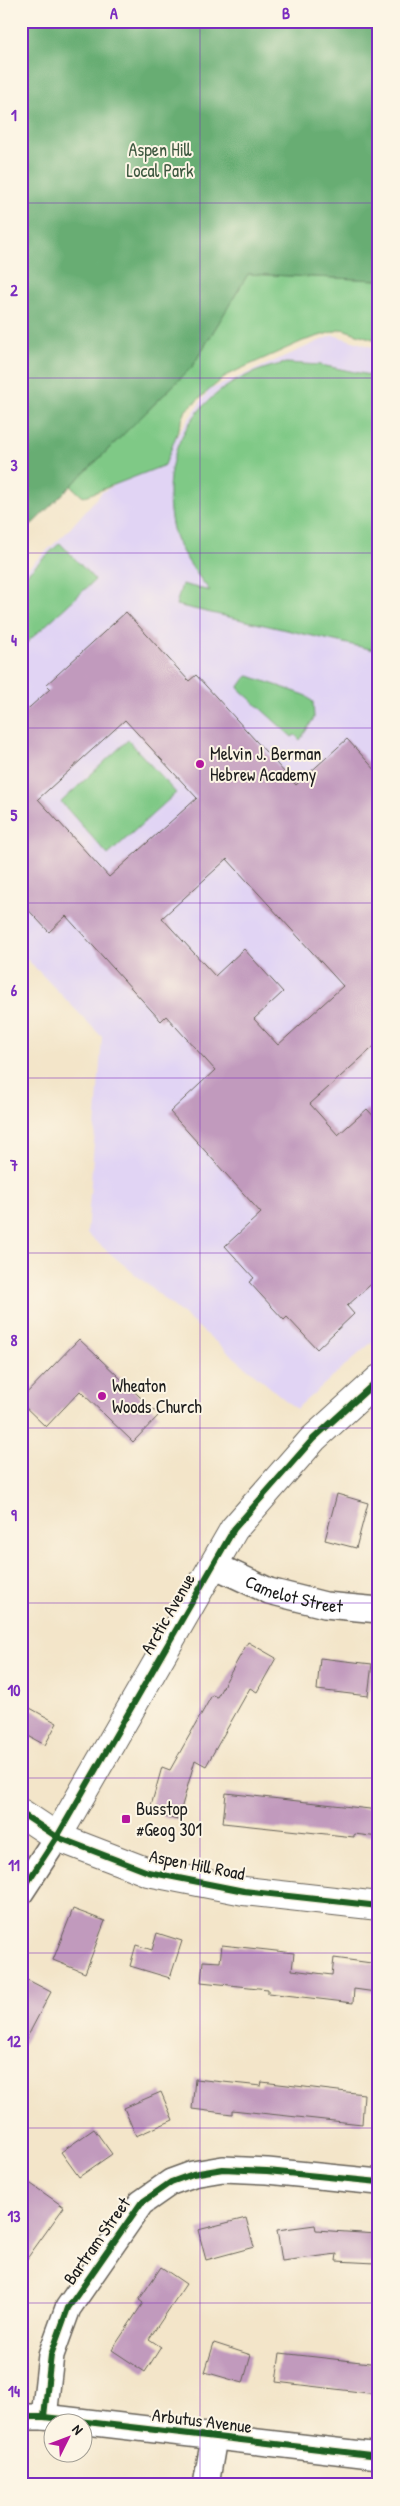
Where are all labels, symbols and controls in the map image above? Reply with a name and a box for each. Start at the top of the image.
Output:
text: A [110,2,118,24]
text: B [282,2,290,24]
text: 1 [11,104,17,126]
park label: Aspen Hill Local Park [126,137,194,183]
text: 2 [10,279,18,301]
text: 3 [10,454,18,476]
text: 4 [11,629,17,651]
place label: Melvin J. Berman Hebrew Academy [210,741,321,787]
marker: Melvin J. Berman Hebrew Academy [194,758,206,770]
text: 5 [11,804,18,826]
text: 6 [11,979,18,1001]
text: 7 [9,1154,18,1176]
text: 8 [11,1329,18,1351]
place label: Wheaton Woods Church [112,1373,202,1419]
marker: Wheaton Woods Church [96,1390,108,1402]
text: 9 [11,1504,17,1526]
street label: Camelot Street [241,1568,345,1619]
street label: Arctic Avenue [134,1569,201,1659]
text: 10 [8,1679,20,1701]
place label: Busstop #Geog 301 [136,1796,202,1842]
marker: Busstop #Geog 301 [120,1813,132,1825]
street label: Aspen Hill Road [147,1843,247,1886]
text: 11 [8,1854,20,1876]
text: 12 [7,2030,21,2052]
street label: Bartram Street [57,2191,136,2289]
text: 13 [8,2205,20,2227]
text: 14 [8,2380,20,2402]
street label: Arbutus Avenue [151,2402,253,2439]
north arrow [42,2414,92,2464]
text: N [68,2420,88,2438]

